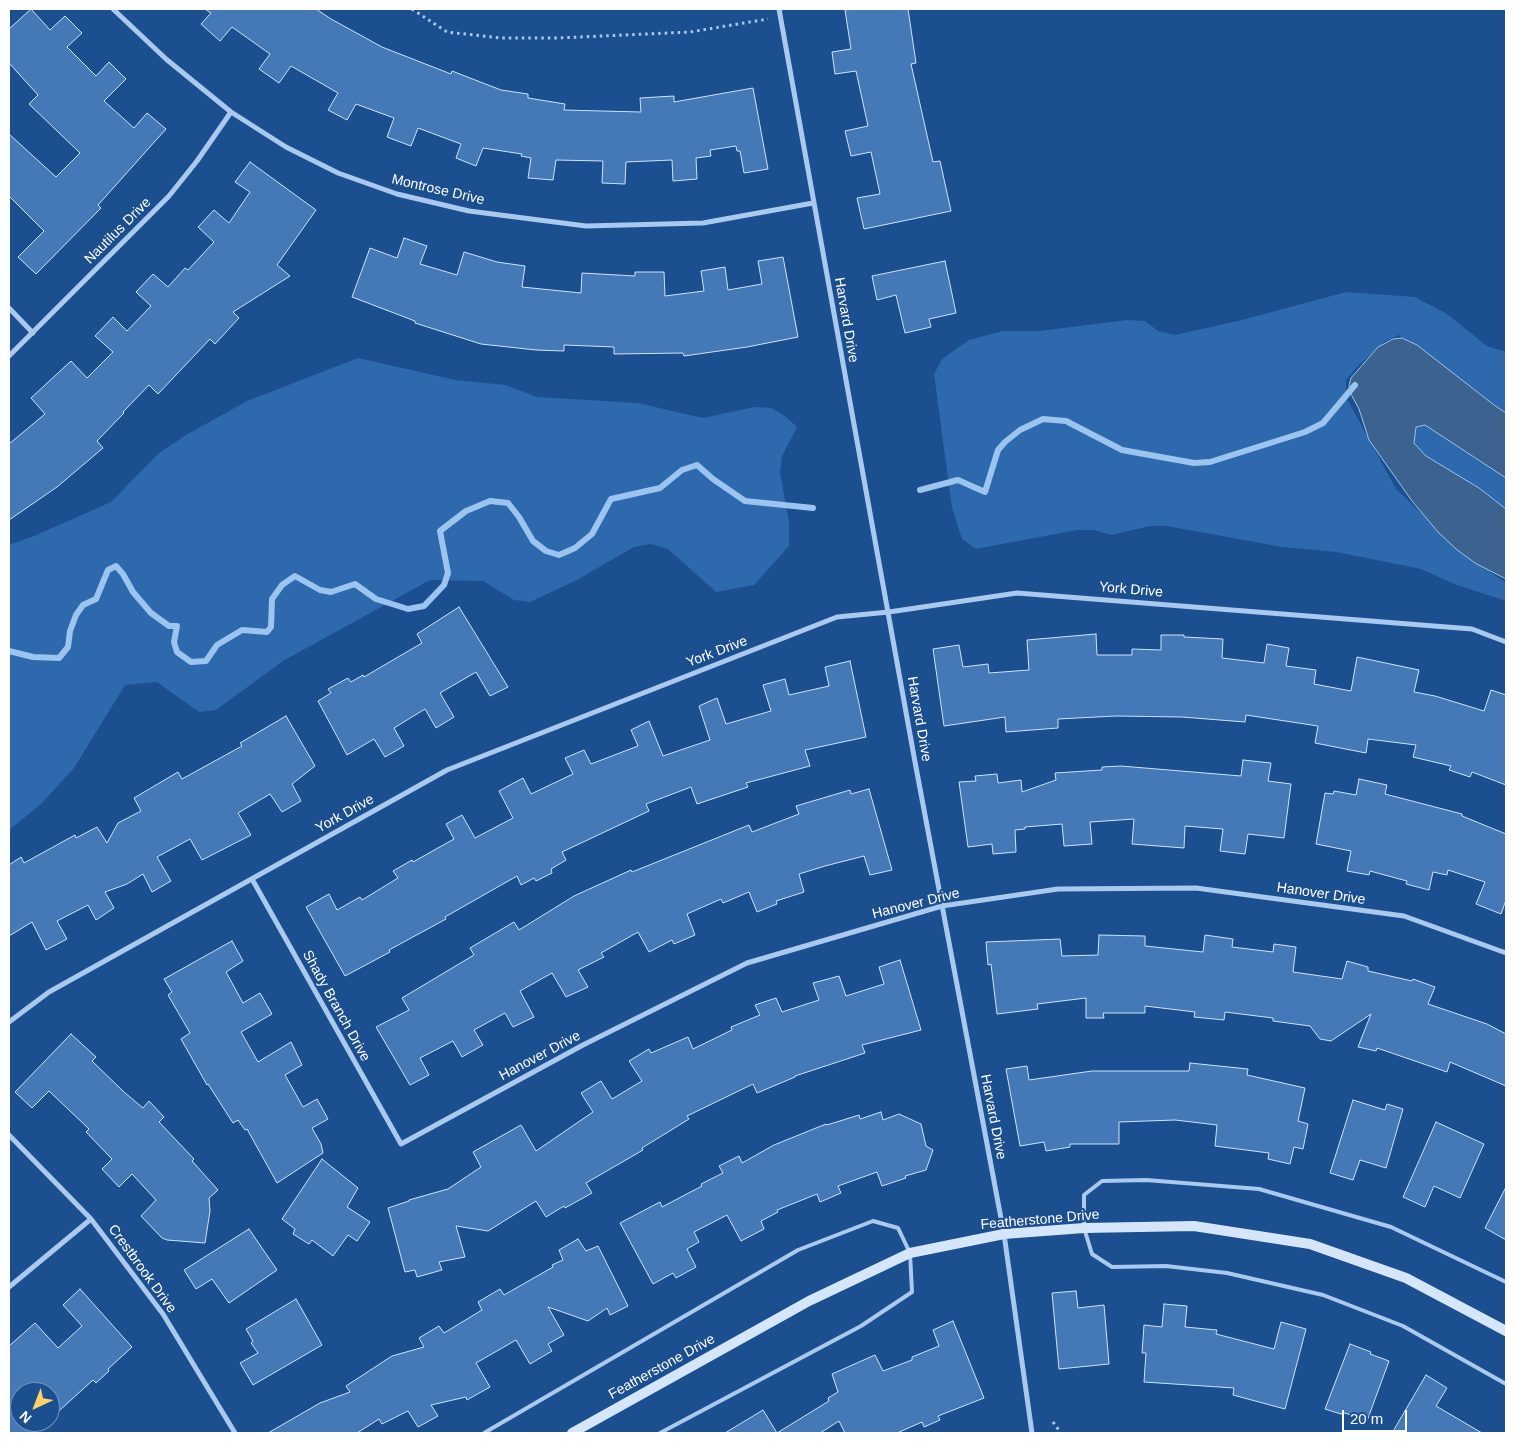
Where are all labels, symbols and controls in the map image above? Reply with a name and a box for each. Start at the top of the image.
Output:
street label: Montrose Drive [390,171,486,209]
street label: Nautilus Drive [81,194,155,268]
street label: Harvard Drive [830,276,862,364]
street label: York Drive [1098,579,1164,601]
street label: York Drive [684,633,750,671]
street label: Harvard Drive [903,675,935,763]
street label: York Drive [313,791,377,837]
street label: Hanover Drive [1276,879,1366,909]
street label: Hanover Drive [871,885,961,923]
street label: Shady Branch Drive [298,947,374,1065]
street label: Hanover Drive [497,1028,583,1084]
street label: Harvard Drive [977,1073,1009,1161]
street label: Featherstone Drive [980,1206,1100,1234]
street label: Crestbrook Drive [104,1222,180,1316]
street label: Featherstone Drive [606,1331,718,1403]
north arrow [10,1382,60,1432]
scale bar [1345,1400,1410,1432]
text: N [16,1408,35,1427]
text: 20 m [1350,1410,1383,1427]

